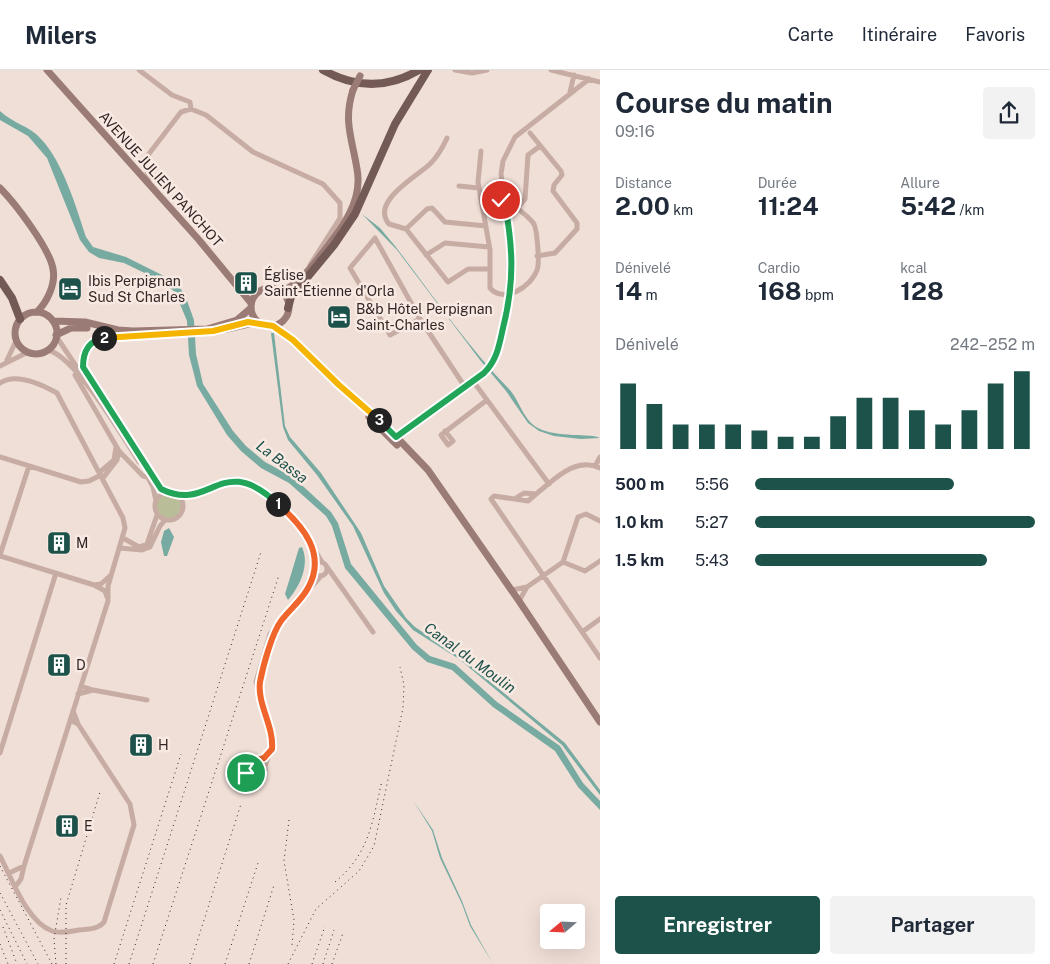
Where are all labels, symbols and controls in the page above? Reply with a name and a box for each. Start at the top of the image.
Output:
text: Milers [25,21,97,49]
text: Carte [788,24,834,45]
text: Itinéraire [862,24,937,45]
text: Favoris [965,24,1025,45]
text: Course du matin [615,86,833,119]
button: share [983,87,1035,139]
street label: AVENUE JULIEN PANCHOT [96,108,226,250]
text: 09:16 [615,122,655,141]
text: Distance [615,175,672,191]
text: Durée [758,175,797,191]
text: Allure [900,175,940,191]
pin [480,179,522,221]
icon: check [487,186,515,214]
text: 2.00 [615,191,670,221]
text: 11:24 [758,191,819,221]
text: 5:42 [900,191,956,221]
text: km [670,202,693,218]
text: /km [956,202,984,218]
text: Dénivelé [615,260,671,276]
text: Cardio [758,260,800,276]
text: kcal [900,260,927,276]
place label: Église Saint-Étienne d'Orla [264,266,394,299]
building icon: Église Saint-Étienne d'Orla [233,270,259,296]
place label: Ibis Perpignan Sud St Charles [88,273,185,305]
hotel icon: Ibis Perpignan Sud St Charles [57,276,83,302]
text: 14 [615,276,642,306]
text: 168 [758,276,802,306]
text: 128 [900,276,944,306]
text: m [642,287,658,303]
text: bpm [802,287,834,303]
place label: B&b Hôtel Perpignan Saint-Charles [356,301,493,333]
hotel icon: B&b Hôtel Perpignan Saint-Charles [326,304,352,330]
pin: 2 [92,326,116,350]
text: 2 [100,330,109,346]
text: Dénivelé [615,335,679,354]
text: 242–252 m [950,335,1035,354]
pin: 3 [366,408,392,432]
text: 3 [375,412,384,428]
water label: La Bassa [253,437,311,486]
text: 500 m [615,475,664,494]
text: 5:56 [695,475,729,494]
pin: 1 [266,492,290,516]
text: 1 [276,496,282,512]
text: 1.0 km [615,513,664,532]
text: 5:27 [695,513,728,532]
building icon: M [46,530,72,556]
place label: M [76,535,88,551]
text: 1.5 km [615,551,664,570]
text: 5:43 [695,551,729,570]
water label: Canal du Moulin [421,619,519,696]
building icon: D [46,652,72,678]
place label: D [76,657,86,673]
building icon: H [128,732,154,758]
place label: H [158,737,169,753]
pin [225,752,267,794]
icon: arrive [232,759,260,787]
building icon: E [54,813,80,839]
place label: E [84,818,93,834]
button: Enregistrer [615,896,820,954]
button: Partager [830,896,1035,954]
north arrow [540,904,585,949]
map controls [540,904,585,949]

